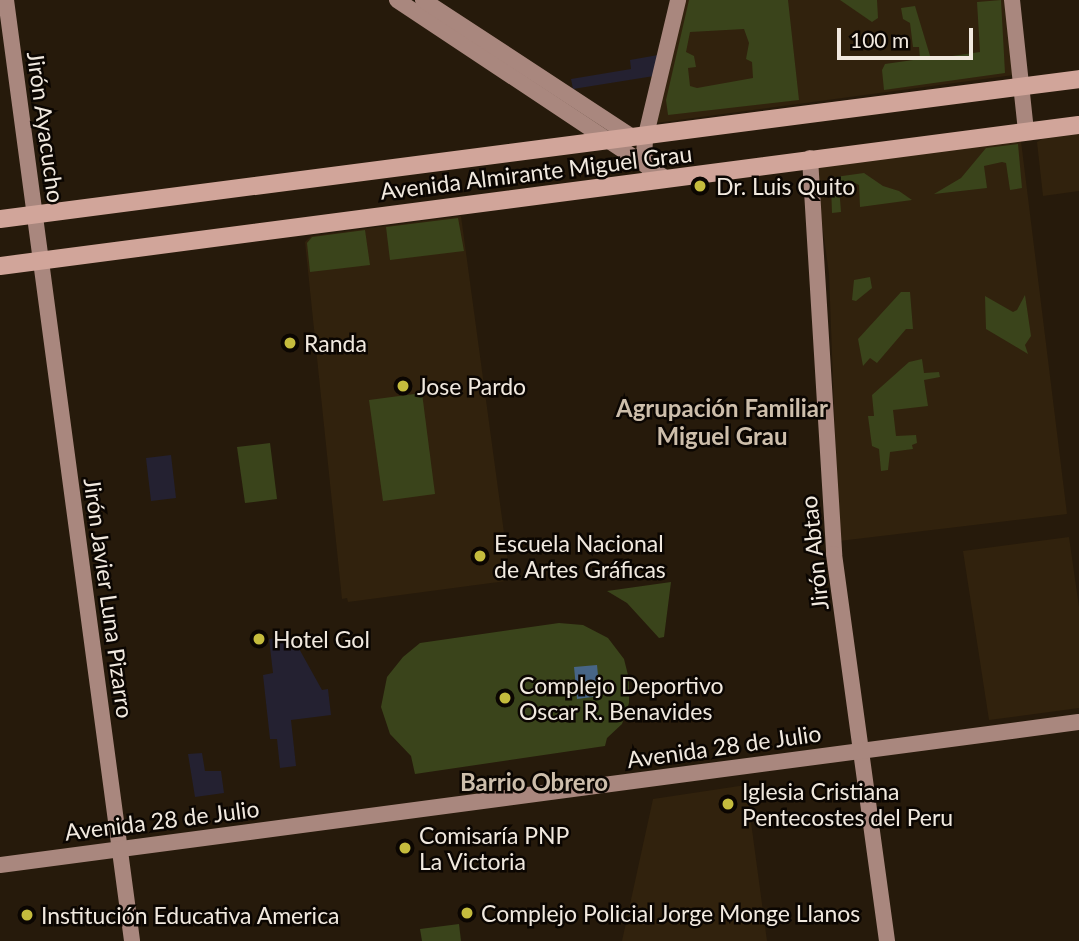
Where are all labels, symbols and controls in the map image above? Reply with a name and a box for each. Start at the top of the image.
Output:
scale bar [841,14,978,58]
text: 100 m [850,27,909,52]
street label: Jirón Ayacucho [22,49,70,205]
street label: Avenida Almirante Miguel Grau [378,139,694,205]
place label: Dr. Luis Quito [716,172,855,200]
marker: Dr. Luis Quito [690,176,710,196]
place label: Randa [304,329,367,357]
marker: Randa [282,335,298,351]
place label: Jose Pardo [417,372,526,400]
marker: Jose Pardo [395,378,411,394]
district label: Agrupación Familiar Miguel Grau [616,394,828,450]
street label: Jirón Javier Luna Pizarro [78,476,140,720]
street label: Jirón Abtao [794,494,834,612]
place label: Escuela Nacional de Artes Gráficas [494,529,667,583]
marker: Escuela Nacional de Artes Gráficas [472,548,488,564]
place label: Hotel Gol [273,625,370,653]
marker: Hotel Gol [251,631,267,647]
place label: Complejo Deportivo Oscar R. Benavides [519,671,724,725]
marker: Complejo Deportivo Oscar R. Benavides [497,690,513,706]
street label: Avenida 28 de Julio [625,719,823,773]
district label: Barrio Obrero [460,768,608,796]
place label: Iglesia Cristiana Pentecostes del Peru [742,777,953,831]
street label: Avenida 28 de Julio [63,794,261,846]
marker: Iglesia Cristiana Pentecostes del Peru [720,796,736,812]
place label: Comisaría PNP La Victoria [419,821,569,875]
marker: Comisaría PNP La Victoria [397,840,413,856]
place label: Complejo Policial Jorge Monge Llanos [481,899,861,927]
place label: Institución Educativa America [41,901,340,929]
marker: Complejo Policial Jorge Monge Llanos [459,905,475,921]
marker: Institución Educativa America [19,907,35,923]

